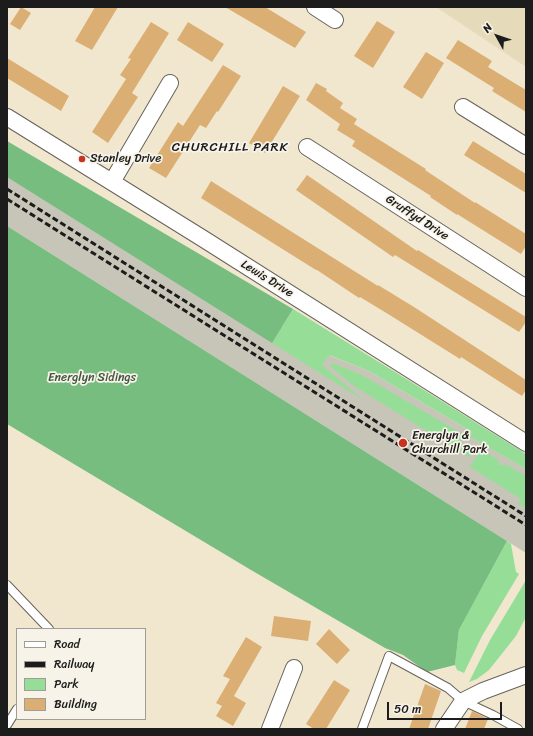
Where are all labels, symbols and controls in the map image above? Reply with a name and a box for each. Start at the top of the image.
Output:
north arrow [477,16,517,56]
text: N [478,19,497,37]
district label: CHURCHILL PARK [172,140,288,156]
place label: Stanley Drive [90,152,161,166]
marker: Stanley Drive [77,154,87,164]
street label: Gruffyd Drive [383,192,451,244]
street label: Lewis Drive [238,257,296,301]
park label: Energlyn Sidings [48,371,136,385]
place label: Energlyn & Churchill Park [412,429,487,457]
marker: Energlyn & Churchill Park [397,437,409,449]
legend [16,628,146,720]
text: Road [54,633,80,655]
text: Railway [54,653,95,675]
text: Park [54,673,79,695]
text: Building [54,693,97,715]
scale bar [389,694,504,720]
text: 50 m [394,698,421,720]

